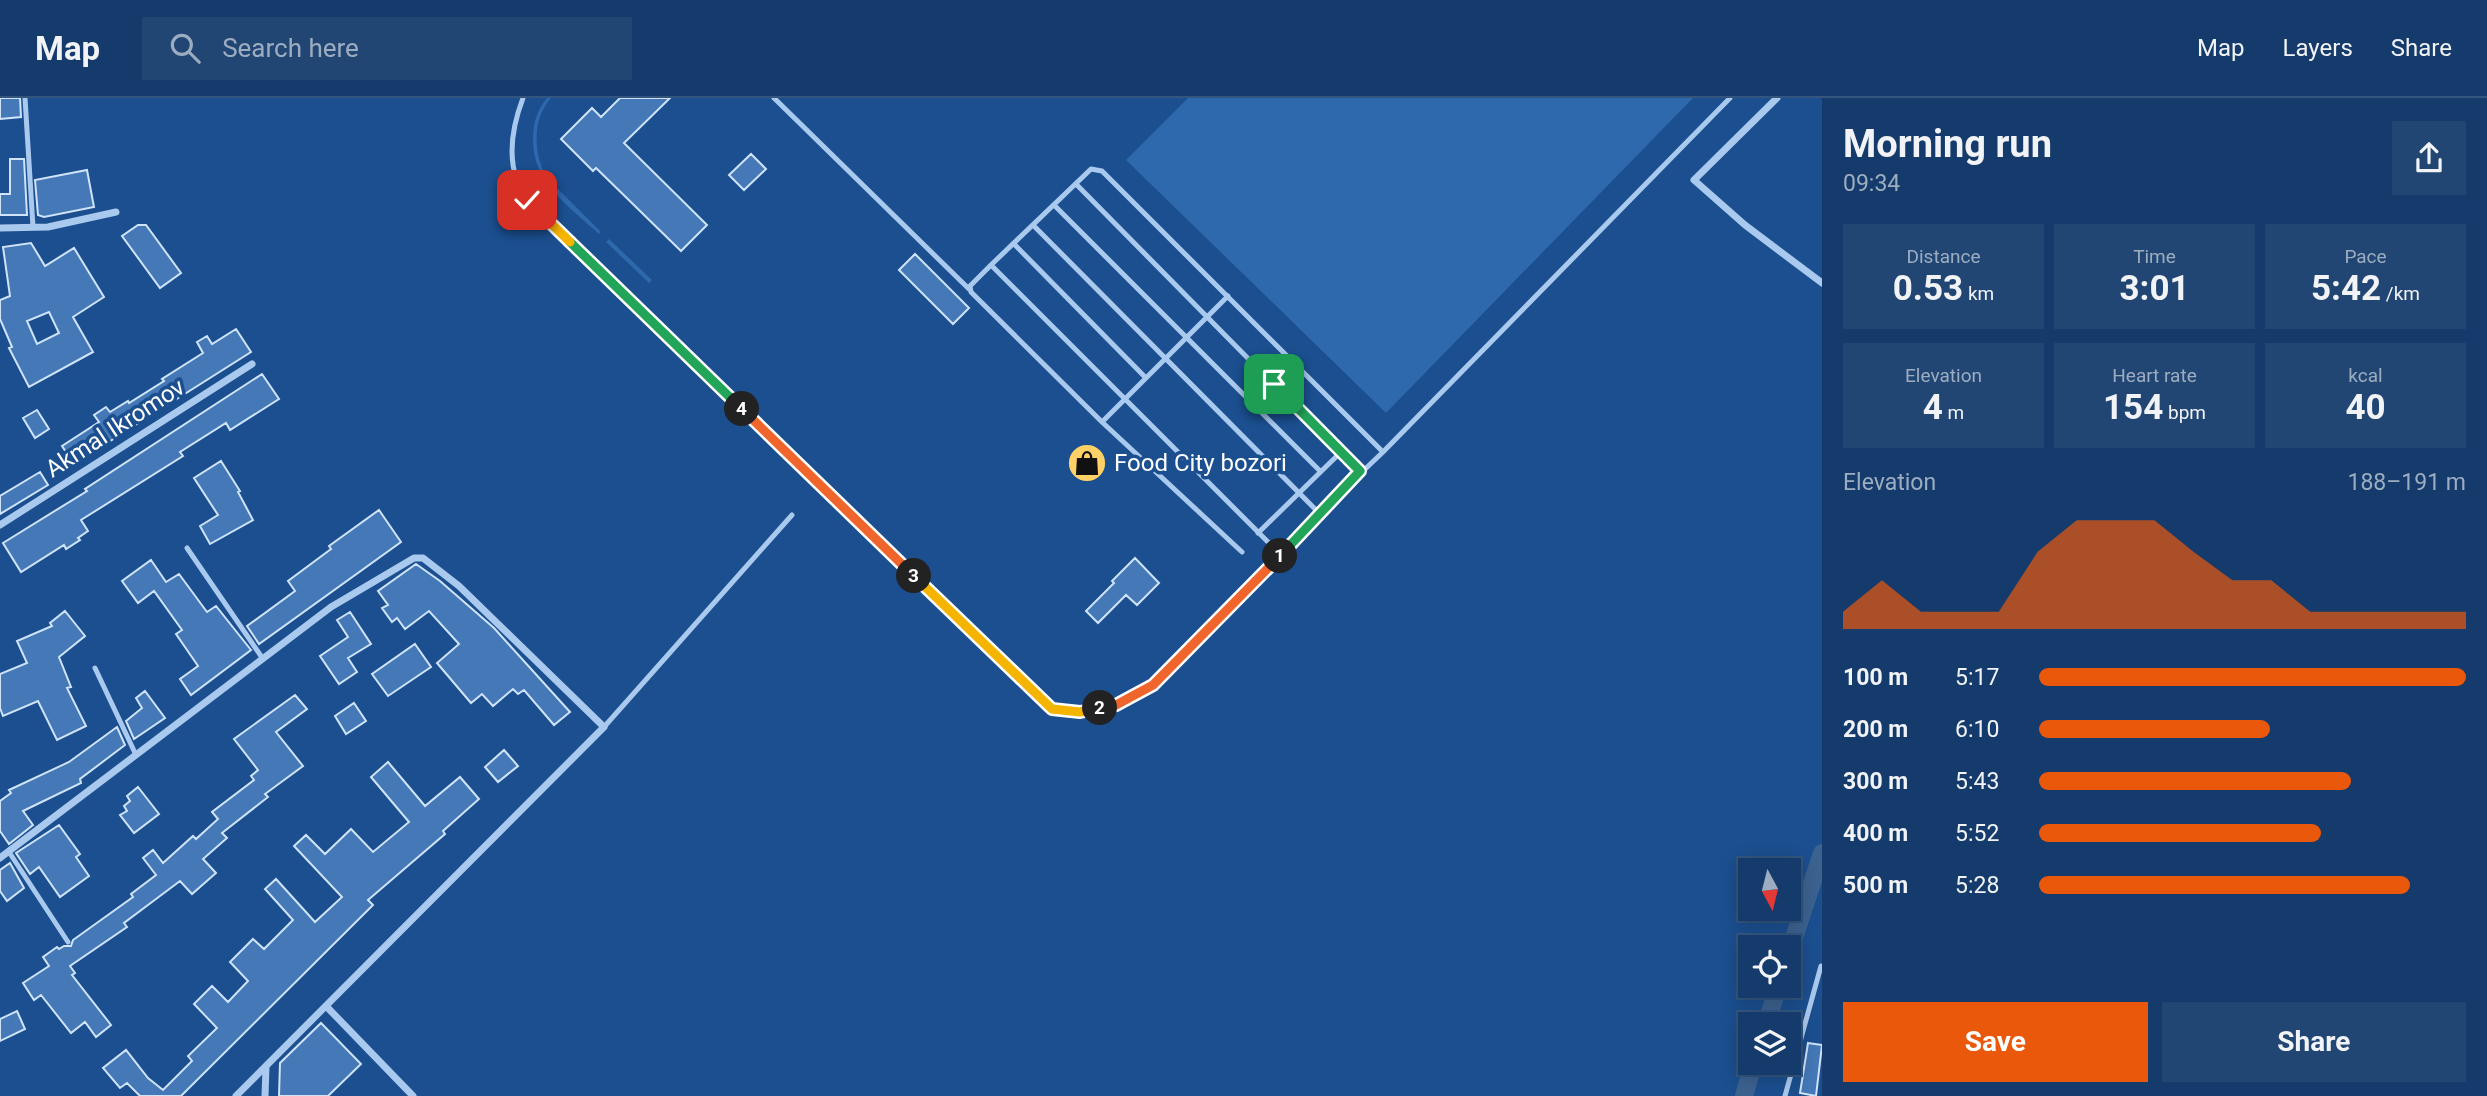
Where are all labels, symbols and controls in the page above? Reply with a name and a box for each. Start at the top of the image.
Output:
search box [142,17,632,80]
text: Map [35,29,100,68]
icon: search [166,29,204,67]
text: Search here [222,33,359,63]
text: Map [2197,34,2245,62]
text: Layers [2283,34,2353,62]
text: Share [2391,34,2452,62]
button: share [2392,121,2466,195]
text: Morning run [1843,122,2052,166]
pin [497,170,557,230]
text: 09:34 [1843,170,1900,197]
icon: check [508,181,546,219]
text: Distance [1907,245,1980,268]
text: Time [2133,245,2176,268]
text: Pace [2344,245,2387,268]
text: 0.53 [1893,268,1963,309]
text: 3:01 [2119,268,2190,309]
text: 5:42 [2311,268,2381,309]
text: km [1963,282,1994,305]
text: /km [2381,282,2420,305]
pin [1244,354,1304,414]
text: Elevation [1905,364,1982,387]
text: Heart rate [2112,364,2197,387]
text: kcal [2348,364,2383,387]
icon: arrive [1255,365,1293,403]
street label: Akmal Ikromov [40,372,190,483]
text: 4 [1923,387,1943,428]
text: 154 [2103,387,2163,428]
text: 40 [2345,387,2386,428]
pin: 4 [724,392,760,426]
text: 4 [736,397,747,420]
text: m [1943,401,1964,424]
text: bpm [2163,401,2206,424]
shop icon: Food City bozori [1066,442,1108,484]
place label: Food City bozori [1114,449,1287,477]
text: Elevation [1843,469,1936,496]
text: 188–191 m [2347,469,2466,496]
pin: 1 [1262,538,1298,574]
text: 1 [1274,544,1285,567]
pin: 3 [897,559,932,594]
text: 3 [908,564,919,587]
text: 100 m [1843,664,1908,691]
text: 5:17 [1955,664,1999,691]
pin: 2 [1082,690,1118,726]
text: 2 [1094,696,1105,719]
text: 200 m [1843,716,1908,743]
text: 6:10 [1955,716,1999,743]
text: 300 m [1843,768,1908,795]
text: 5:43 [1955,768,1999,795]
text: 400 m [1843,820,1908,847]
text: 5:52 [1955,820,1999,847]
north arrow [1738,858,1801,920]
map controls [1738,858,1801,1075]
text: 500 m [1843,872,1908,899]
text: 5:28 [1955,872,1999,899]
button: locate [1738,935,1801,998]
button: Save [1843,1002,2148,1082]
button: Share [2162,1002,2466,1082]
button: layers [1738,1012,1801,1075]

